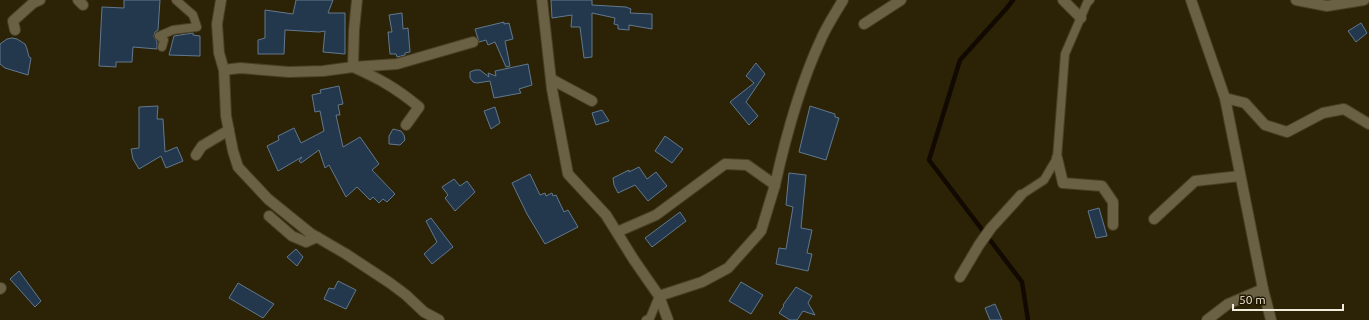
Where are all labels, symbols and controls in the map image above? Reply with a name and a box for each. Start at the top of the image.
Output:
scale bar [1233,286,1343,312]
text: 50 m [1239,293,1266,306]

